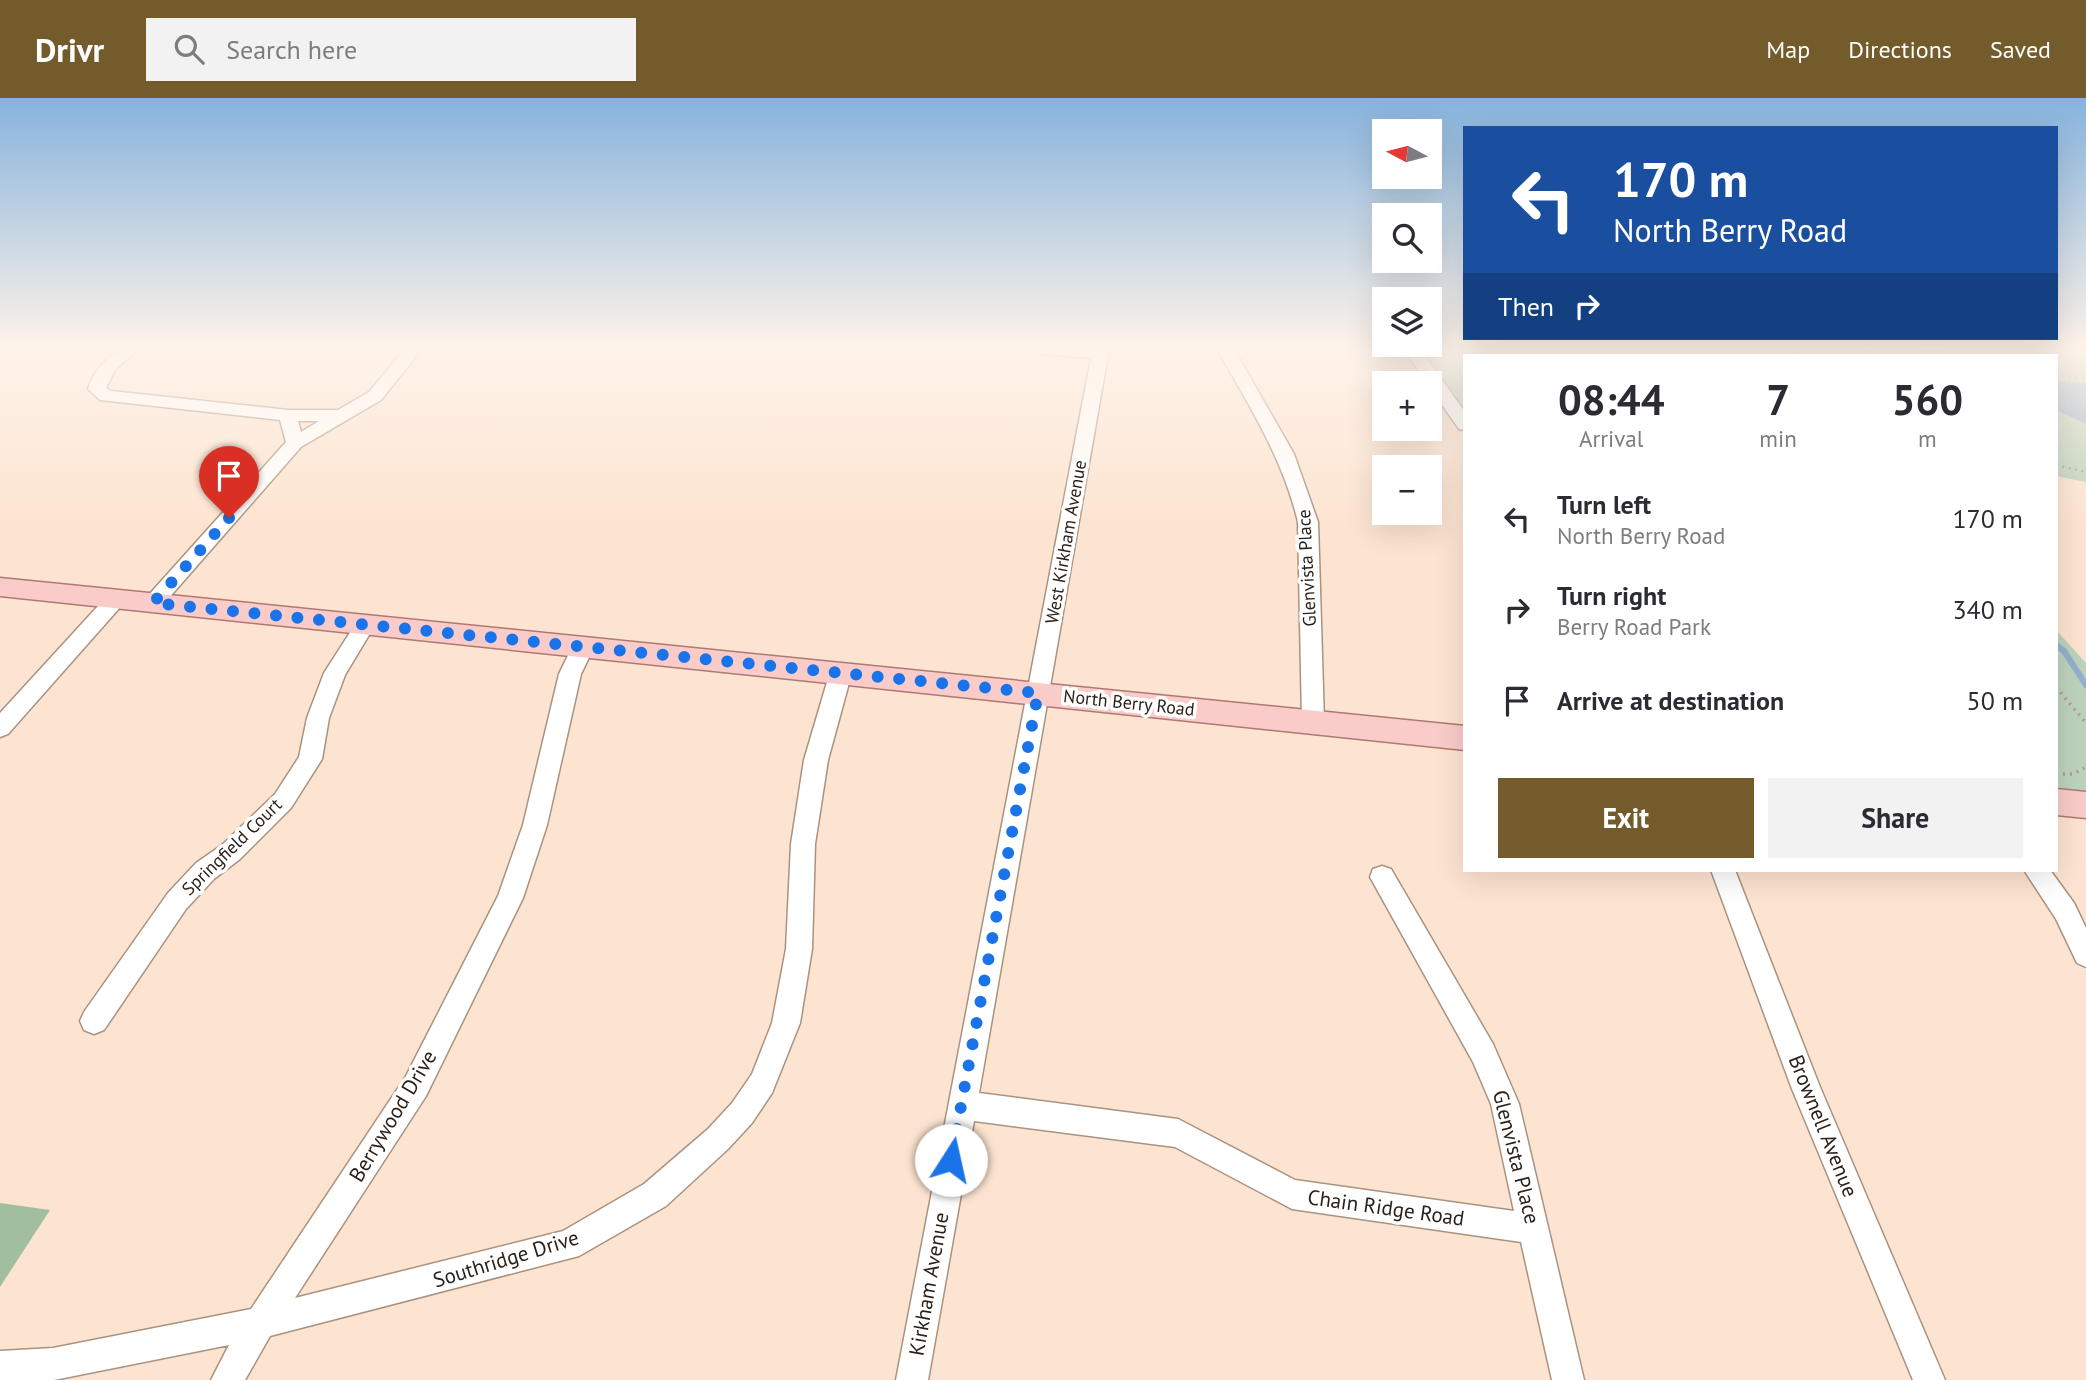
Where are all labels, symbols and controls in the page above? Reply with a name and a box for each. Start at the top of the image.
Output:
search box [146,18,636,81]
text: Drivr [35,28,104,71]
icon: search [170,30,208,68]
text: Search here [226,33,357,66]
text: Map [1766,34,1810,65]
text: Directions [1848,34,1952,65]
text: Saved [1990,34,2051,65]
north arrow [1372,119,1442,189]
map controls [1372,119,1442,525]
text: 170 m [1613,147,1748,211]
icon: left [1498,154,1589,245]
button: search [1372,203,1442,273]
text: North Berry Road [1613,209,1847,251]
button: layers [1372,287,1442,357]
icon: right [1568,287,1606,325]
text: Then [1498,290,1554,323]
button: + [1372,371,1442,441]
text: 08:44 [1558,372,1664,427]
text: 7 [1766,372,1790,427]
text: 560 [1892,372,1963,427]
text: Arrival [1579,424,1643,453]
text: min [1759,424,1797,453]
text: m [1918,424,1937,453]
pin [199,446,259,518]
button: − [1372,455,1442,525]
icon: arrive [210,457,248,495]
street label: West Kirkham Avenue [1040,458,1091,626]
text: Turn left [1557,488,1651,521]
icon: left [1498,500,1536,538]
text: 170 m [1952,502,2023,535]
street label: Glenvista Place [1292,509,1321,627]
text: North Berry Road [1557,521,1725,550]
text: Turn right [1557,579,1666,612]
icon: right [1498,591,1536,629]
text: 340 m [1952,593,2023,626]
text: Berry Road Park [1557,612,1711,641]
icon: arrive [1498,682,1536,720]
street label: North Berry Road [1062,684,1196,721]
text: Arrive at destination [1557,684,1784,717]
text: 50 m [1967,684,2023,717]
button: Exit [1498,778,1754,858]
button: Share [1768,778,2023,858]
street label: Springfield Court [177,793,286,900]
street label: Berrywood Drive [343,1045,442,1186]
street label: Brownell Avenue [1783,1051,1864,1201]
street label: Glenvista Place [1487,1087,1546,1227]
position arrow [914,1123,988,1197]
street label: Chain Ridge Road [1306,1183,1466,1232]
street label: Kirkham Avenue [903,1210,954,1358]
street label: Southridge Drive [430,1224,582,1294]

